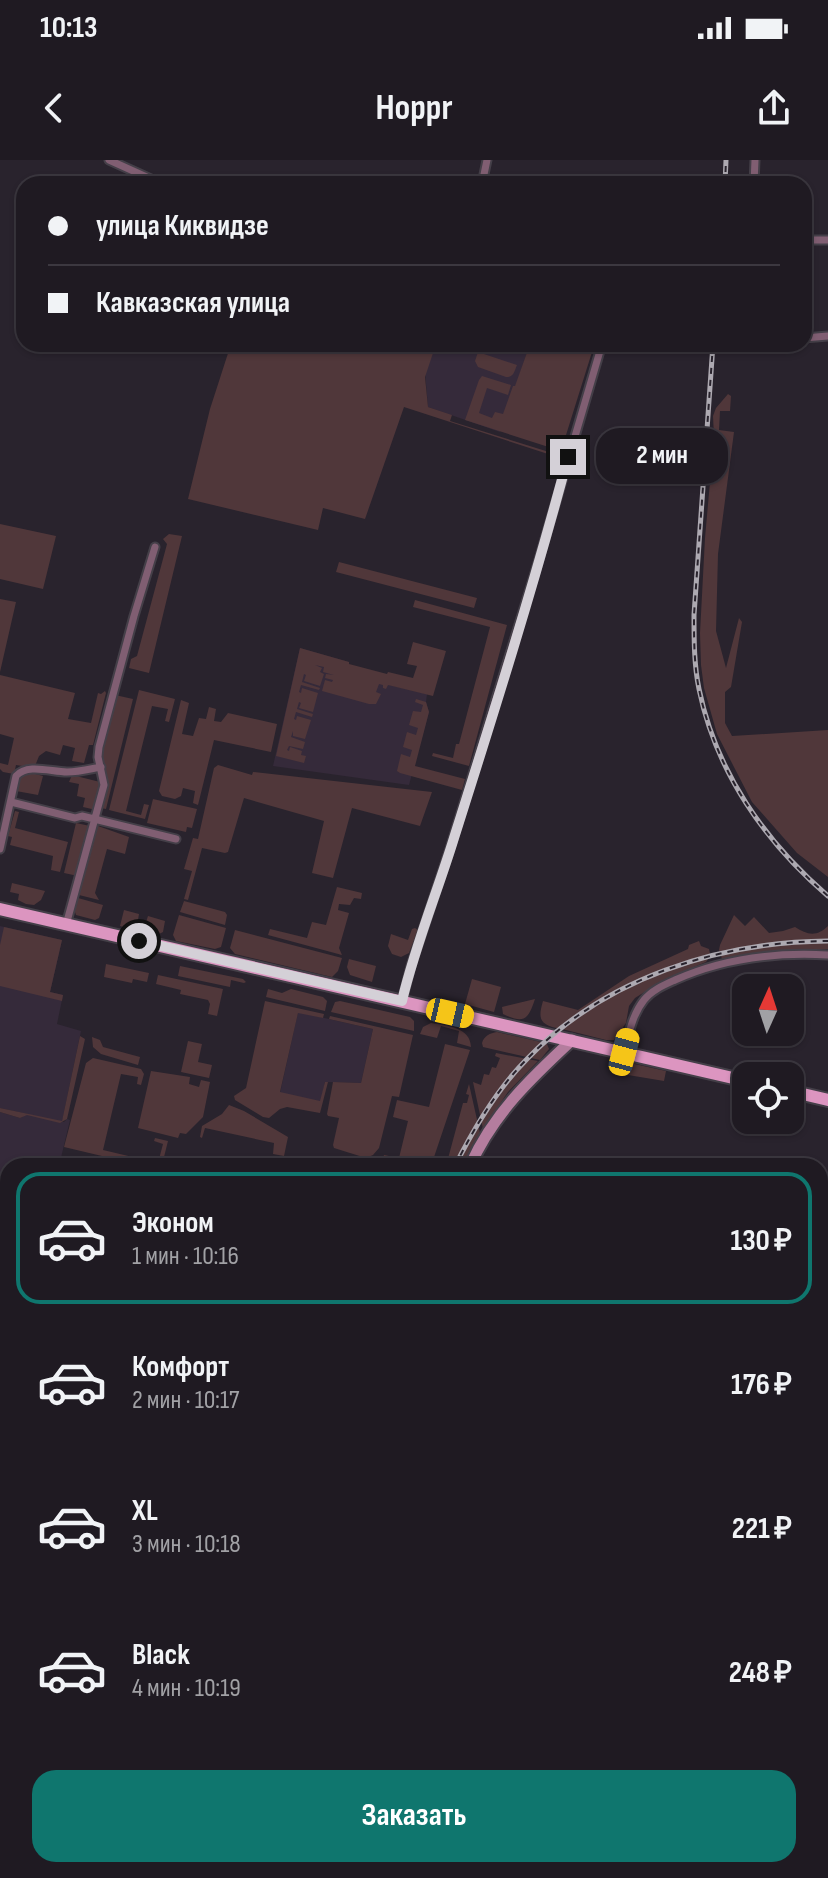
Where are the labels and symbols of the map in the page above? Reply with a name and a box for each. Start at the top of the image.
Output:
callout: 2 мин [596,429,728,485]
route end [550,439,586,475]
route start [121,923,157,959]
north arrow [732,974,804,1046]
car [424,996,476,1030]
car [606,1026,642,1078]

